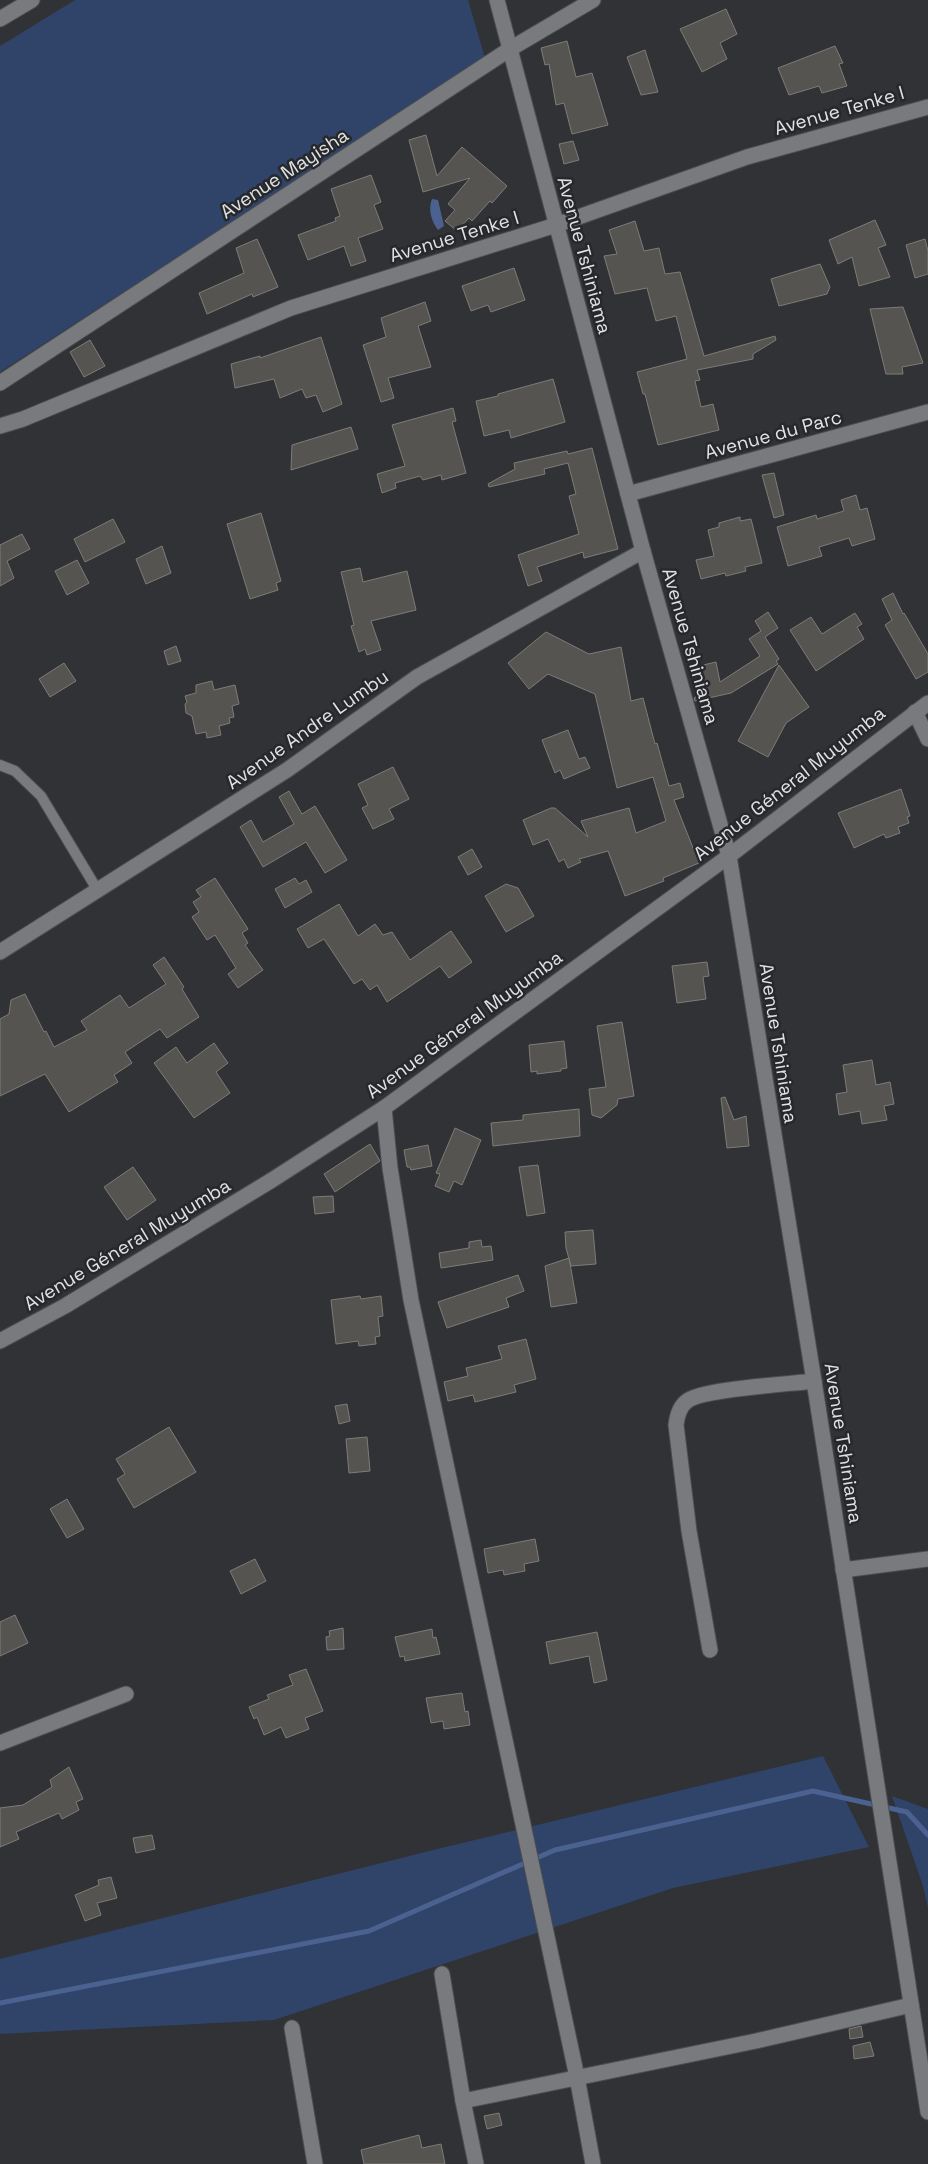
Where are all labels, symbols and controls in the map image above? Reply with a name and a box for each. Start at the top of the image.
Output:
street label: Avenue Tenke I [771,80,907,141]
street label: Avenue Mayisha [215,123,353,224]
street label: Avenue Tshiniama [552,174,618,337]
street label: Avenue Tenke I [386,205,522,268]
street label: Avenue du Parc [702,404,844,465]
street label: Avenue Tshiniama [656,565,725,727]
street label: Avenue Andre Lumbu [221,664,393,795]
street label: Avenue Géneral Muyumba [688,701,890,866]
street label: Avenue Géneral Muyumba [361,945,567,1104]
street label: Avenue Tshiniama [754,961,804,1125]
street label: Avenue Géneral Muyumba [19,1173,235,1316]
street label: Avenue Tshiniama [819,1361,869,1525]

